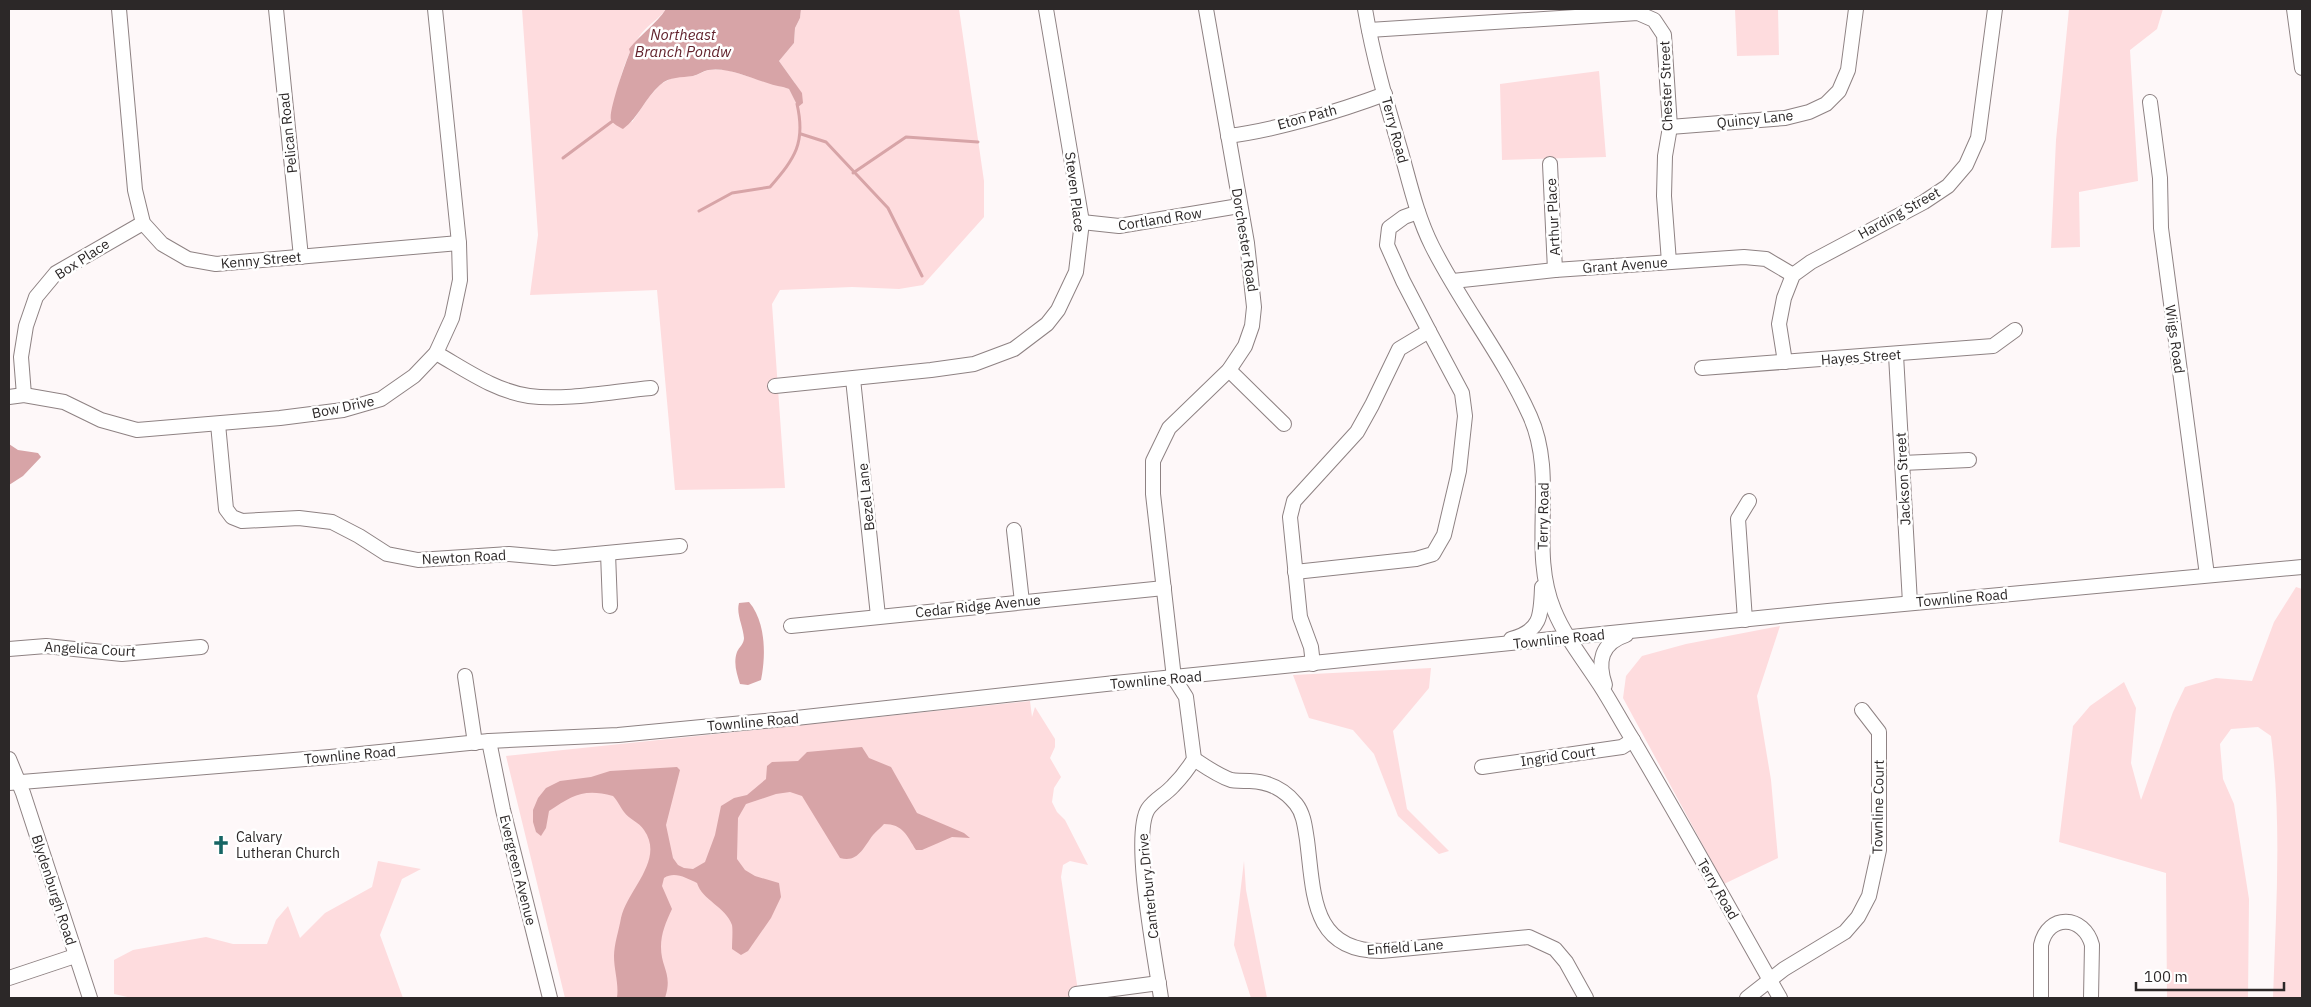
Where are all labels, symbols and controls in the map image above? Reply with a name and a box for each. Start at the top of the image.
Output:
water label: Northeast Branch Pondw [635,25,732,61]
street label: Chester Street [1655,40,1677,132]
street label: Pelican Road [275,92,301,174]
street label: Terry Road [1378,95,1412,165]
street label: Eton Path [1275,100,1339,134]
street label: Quincy Lane [1716,106,1794,132]
street label: Steven Place [1061,151,1089,233]
street label: Arthur Place [1542,177,1564,256]
street label: Harding Street [1855,183,1943,243]
street label: Dorchester Road [1228,187,1262,293]
street label: Cortland Row [1117,203,1203,235]
street label: Box Place [51,235,113,283]
street label: Kenny Street [220,248,302,272]
street label: Grant Avenue [1582,253,1668,277]
street label: Wiigs Road [2161,303,2189,375]
street label: Hayes Street [1820,345,1902,369]
street label: Bow Drive [310,392,376,422]
street label: Jackson Street [1892,432,1914,526]
street label: Bezel Lane [853,462,879,532]
street label: Terry Road [1533,482,1553,550]
street label: Newton Road [421,546,507,568]
street label: Townline Road [1915,585,2009,611]
street label: Cedar Ridge Avenue [914,590,1042,622]
street label: Townline Road [1512,625,1606,653]
street label: Angelica Court [44,638,136,660]
street label: Townline Road [1109,667,1203,693]
street label: Townline Road [706,709,800,735]
street label: Townline Road [303,742,397,768]
street label: Ingrid Court [1519,742,1597,770]
street label: Townline Court [1868,760,1888,854]
street label: Evergreen Avenue [496,813,541,927]
place label: Calvary Lutheran Church [236,828,340,862]
street label: Blydenburgh Road [28,832,80,948]
street label: Canterbury Drive [1133,832,1162,940]
church icon: Calvary Lutheran Church [210,834,232,856]
street label: Terry Road [1693,855,1743,923]
street label: Enfield Lane [1366,935,1444,959]
scale bar [2136,960,2284,992]
text: 100 m [2144,967,2188,986]

